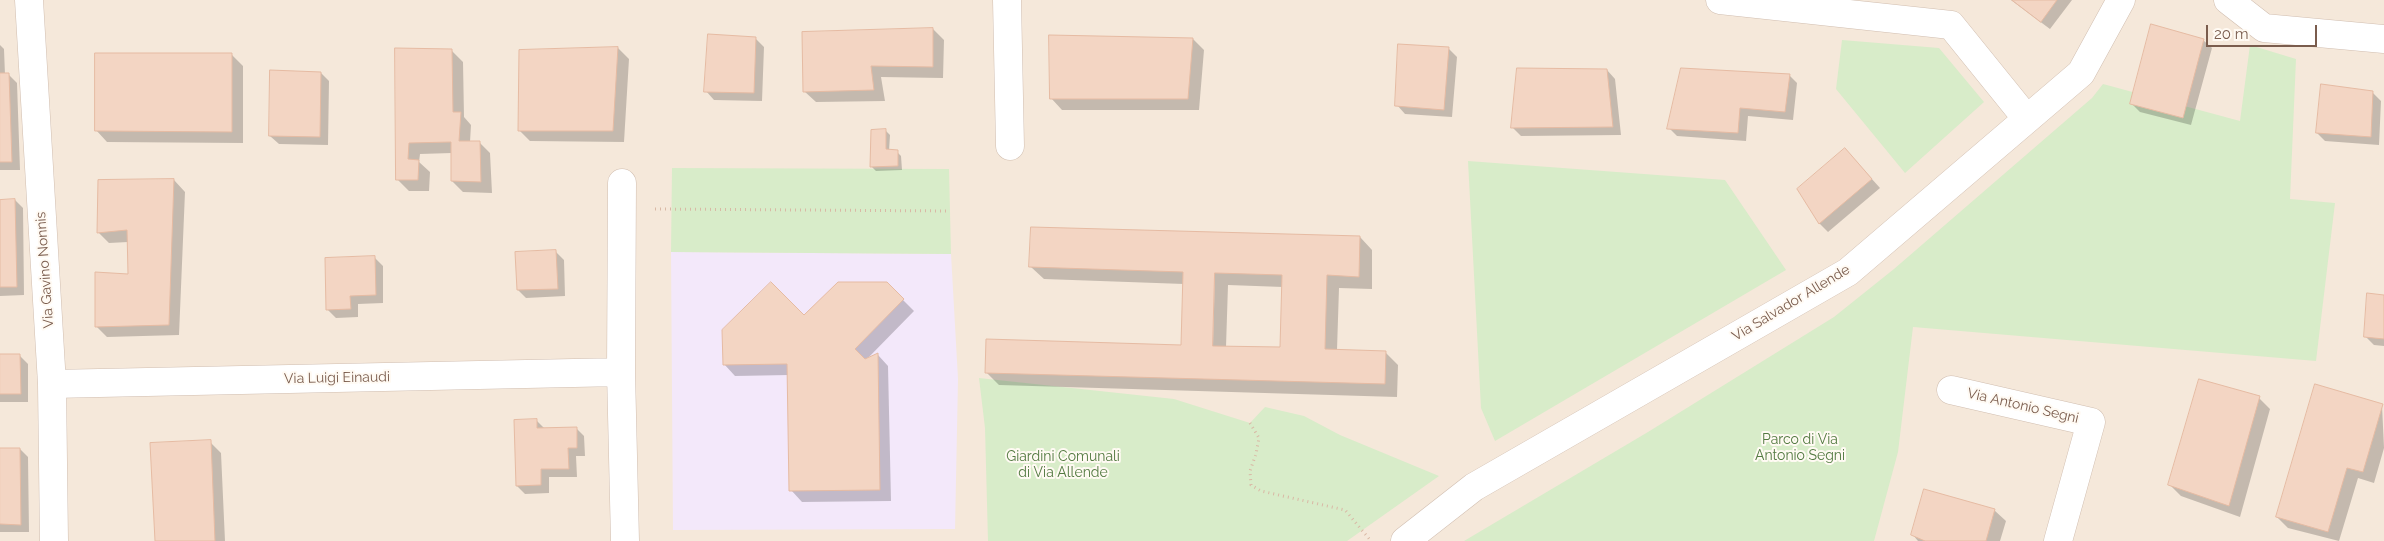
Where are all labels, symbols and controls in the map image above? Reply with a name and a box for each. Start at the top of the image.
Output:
scale bar [2209,15,2320,47]
text: 20 m [2214,25,2249,43]
street label: Via Gavino Nonnis [33,211,57,329]
street label: Via Salvador Allende [1729,261,1853,345]
street label: Via Luigi Einaudi [284,369,390,387]
street label: Via Antonio Segni [1966,385,2080,427]
park label: Parco di Via Antonio Segni [1755,432,1845,464]
park label: Giardini Comunali di Via Allende [1006,449,1120,482]

